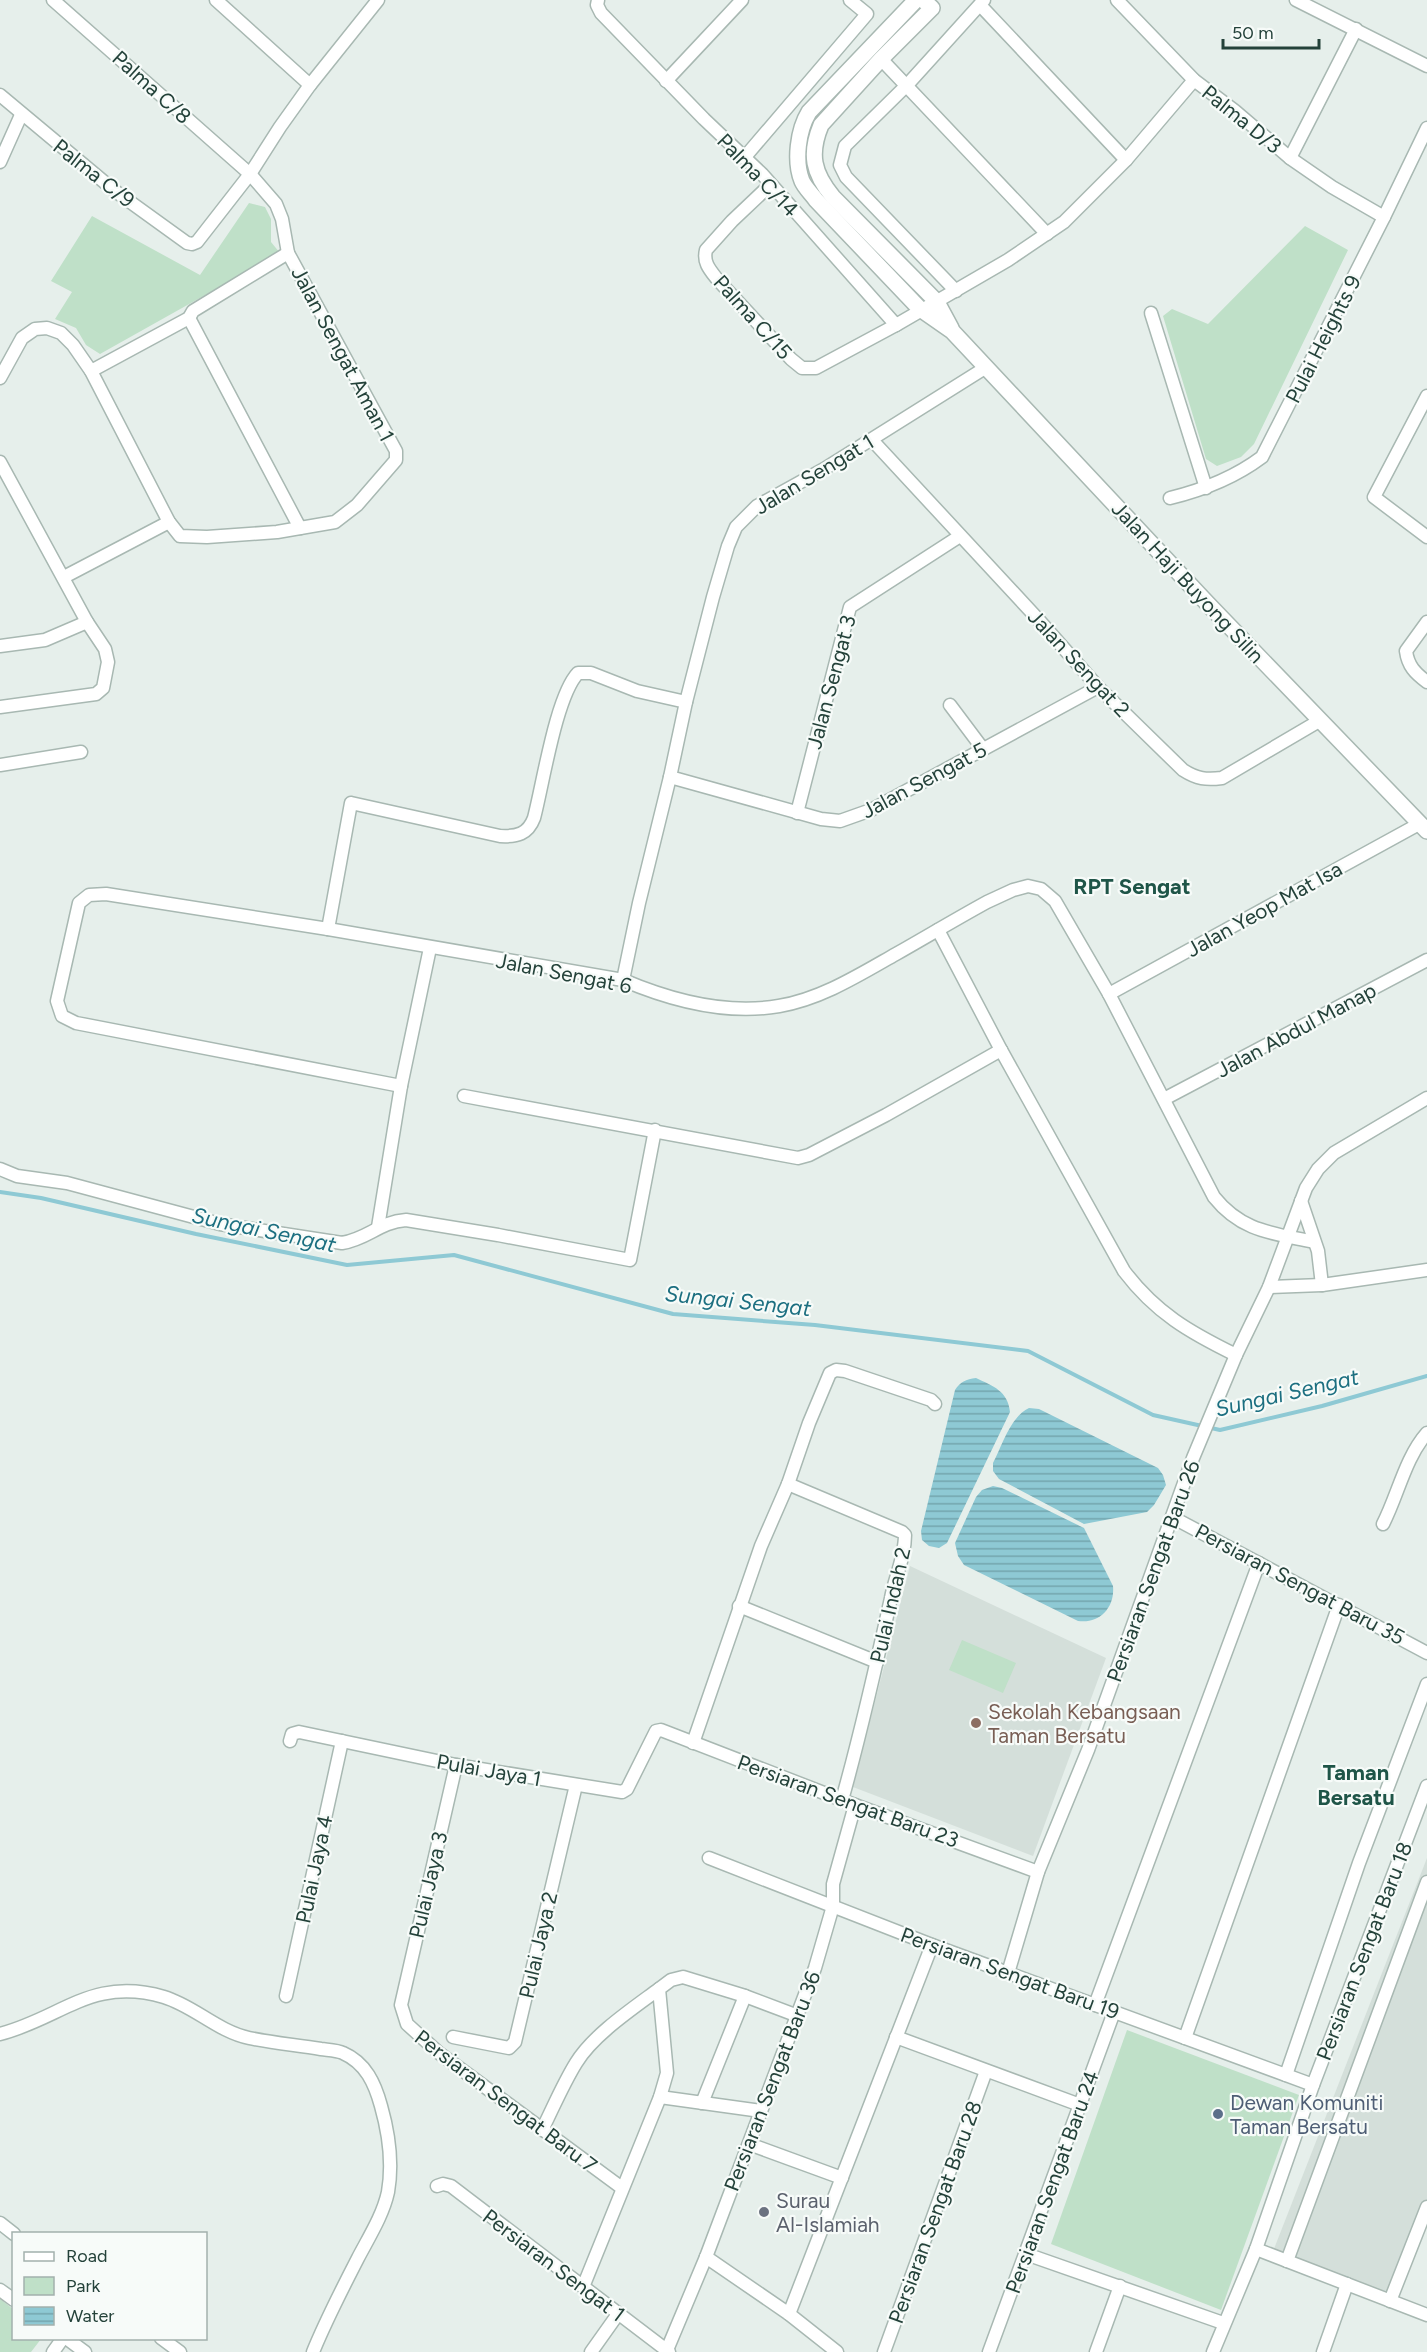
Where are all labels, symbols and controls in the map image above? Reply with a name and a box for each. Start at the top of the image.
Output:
scale bar [1223,12,1319,50]
text: 50 m [1232,22,1274,44]
street label: Palma C/8 [107,45,197,129]
street label: Palma D/3 [1197,79,1287,159]
street label: Palma C/14 [712,128,804,222]
street label: Palma C/9 [48,134,140,212]
street label: Jalan Sengat Aman 1 [286,262,400,446]
street label: Palma C/15 [709,270,797,364]
street label: Pulai Heights 9 [1280,271,1366,407]
street label: Jalan Sengat 1 [750,429,878,519]
street label: Jalan Haji Buyong Silin [1107,496,1269,668]
street label: Jalan Sengat 2 [1023,604,1135,722]
street label: Jalan Sengat 3 [801,612,861,752]
street label: Jalan Sengat 5 [857,737,991,823]
street label: Jalan Yeop Mat Isa [1182,856,1346,962]
district label: RPT Sengat [1073,873,1191,900]
street label: Jalan Sengat 6 [494,948,634,998]
street label: Jalan Abdul Manap [1212,977,1380,1083]
water label: Sungai Sengat [190,1202,339,1259]
water label: Sungai Sengat [664,1280,813,1322]
water label: Sungai Sengat [1213,1363,1362,1423]
street label: Persiaran Sengat Baru 26 [1101,1457,1205,1685]
street label: Persiaran Sengat Baru 35 [1191,1518,1409,1650]
street label: Pulai Indah 2 [865,1545,915,1665]
place label: Sekolah Kebangsaan Taman Bersatu [988,1699,1181,1748]
marker: Sekolah Kebangsaan Taman Bersatu [969,1716,983,1730]
street label: Pulai Jaya 1 [435,1748,543,1792]
street label: Persiaran Sengat Baru 23 [734,1749,962,1853]
district label: Taman Bersatu [1317,1759,1395,1811]
street label: Pulai Jaya 4 [290,1812,338,1926]
street label: Pulai Jaya 3 [404,1829,452,1941]
street label: Persiaran Sengat Baru 18 [1311,1838,1417,2064]
street label: Pulai Jaya 2 [514,1889,562,2001]
street label: Persiaran Sengat Baru 19 [897,1922,1123,2024]
street label: Persiaran Sengat Baru 36 [718,1967,826,2195]
street label: Persiaran Sengat Baru 7 [410,2024,602,2178]
street label: Persiaran Sengat Baru 24 [1000,2067,1104,2297]
place label: Dewan Komuniti Taman Bersatu [1230,2090,1383,2139]
street label: Persiaran Sengat Baru 28 [883,2097,987,2327]
marker: Dewan Komuniti Taman Bersatu [1211,2107,1225,2121]
place label: Surau Al-Islamiah [776,2188,880,2237]
street label: Persiaran Sengat 1 [478,2203,630,2327]
marker: Surau Al-Islamiah [757,2205,771,2219]
legend [12,2232,207,2340]
text: Road [66,2245,107,2267]
text: Park [66,2275,101,2297]
text: Water [66,2305,114,2327]

